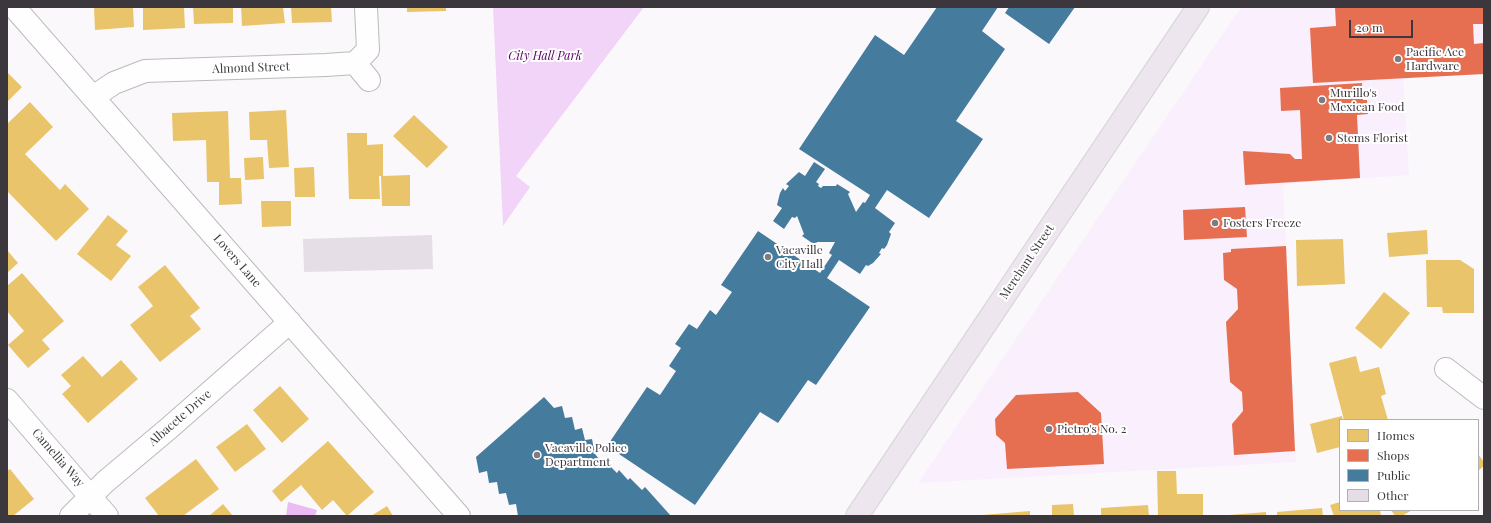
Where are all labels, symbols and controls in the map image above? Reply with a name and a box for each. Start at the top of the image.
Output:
scale bar [1351,12,1415,38]
text: 20 m [1356,19,1383,35]
place label: Pacific Ace Hardware [1406,45,1464,73]
park label: City Hall Park [508,49,582,63]
marker: Pacific Ace Hardware [1393,54,1403,64]
street label: Almond Street [212,59,290,77]
place label: Murillo's Mexican Food [1330,86,1405,114]
marker: Murillo's Mexican Food [1317,95,1327,105]
place label: Stems Florist [1337,131,1408,145]
marker: Stems Florist [1324,133,1334,143]
place label: Fosters Freeze [1223,216,1301,230]
marker: Fosters Freeze [1210,218,1220,228]
street label: Merchant Street [997,222,1057,302]
street label: Lovers Lane [210,232,264,290]
place label: Vacaville City Hall [776,243,823,271]
marker: Vacaville City Hall [763,252,773,262]
street label: Albacete Drive [146,387,214,449]
legend [1339,419,1479,511]
place label: Pietro's No. 2 [1057,422,1127,436]
marker: Pietro's No. 2 [1044,424,1054,434]
street label: Camellia Way [29,426,87,490]
text: Homes [1377,427,1415,443]
place label: Vacaville Police Department [545,441,627,469]
text: Shops [1377,447,1409,463]
marker: Vacaville Police Department [532,450,542,460]
text: Public [1377,467,1410,483]
text: Other [1377,487,1409,503]

